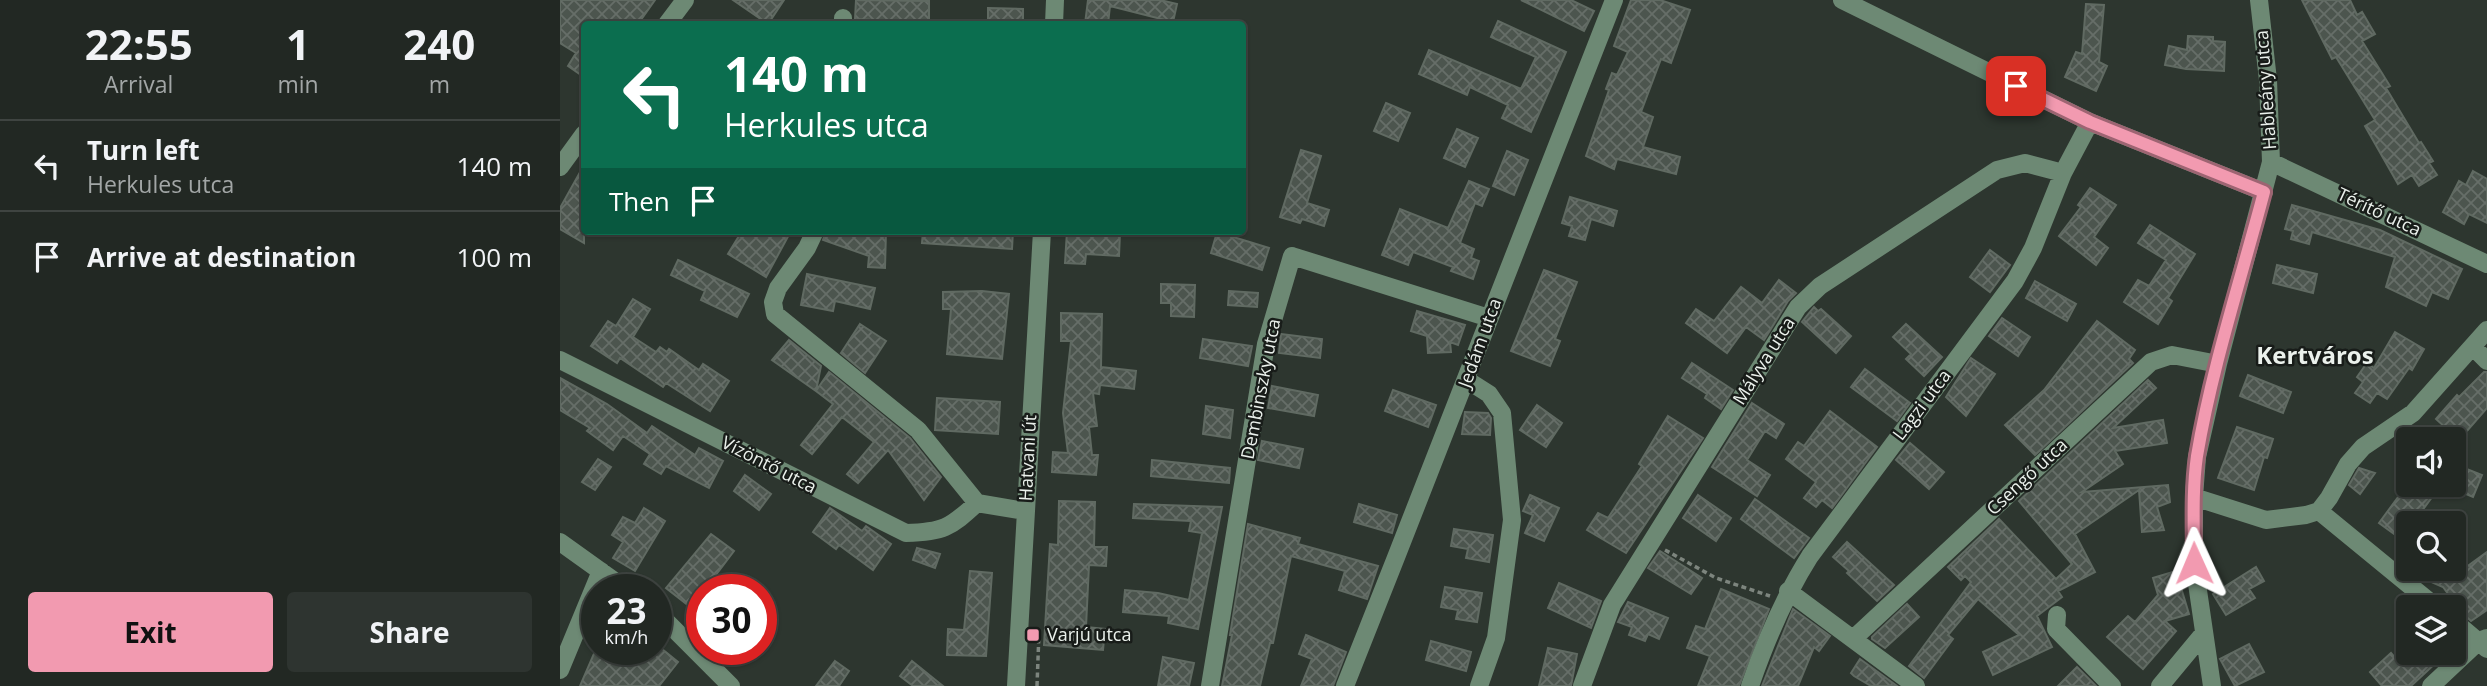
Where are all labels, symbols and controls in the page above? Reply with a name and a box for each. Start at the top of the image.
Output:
text: 22:55 [85,15,193,72]
text: 1 [286,15,310,72]
text: 240 [403,15,475,72]
street label: Hableány utca [2249,29,2281,151]
text: 140 m [724,40,869,106]
icon: left [609,49,700,140]
pin [1986,56,2046,116]
icon: arrive [1997,67,2035,105]
text: Arrival [104,68,173,100]
text: min [277,68,319,100]
text: m [429,68,450,100]
text: Herkules utca [724,103,929,146]
text: Turn left [87,132,199,168]
icon: left [28,147,66,185]
text: 140 m [457,148,532,184]
text: Herkules utca [87,168,234,200]
street label: Térítő utca [2334,181,2425,241]
icon: arrive [684,182,722,220]
text: Then [609,183,670,219]
icon: arrive [28,238,66,276]
text: Arrive at destination [87,239,356,275]
text: 100 m [457,239,532,275]
street label: Jedám utca [1451,295,1506,393]
street label: Mályva utca [1727,312,1800,409]
street label: Dembinszky utca [1235,316,1285,461]
district label: Kertváros [2256,338,2374,371]
street label: Lagzi utca [1887,364,1956,445]
street label: Hatvani út [1013,414,1041,502]
map controls [2396,427,2466,665]
button: sound [2396,427,2466,497]
street label: Vízöntő utca [718,430,821,498]
street label: Csengő utca [1981,433,2072,520]
button: search [2396,511,2466,581]
position arrow [2157,526,2231,600]
speed limit sign: 30 [686,574,777,665]
text: 23 [606,587,647,634]
button: Exit [28,592,273,672]
button: Share [287,592,532,672]
button: layers [2396,595,2466,665]
place label: Varjú utca [1047,622,1131,646]
text: km/h [605,625,648,649]
marker: Varjú utca [1025,627,1041,643]

